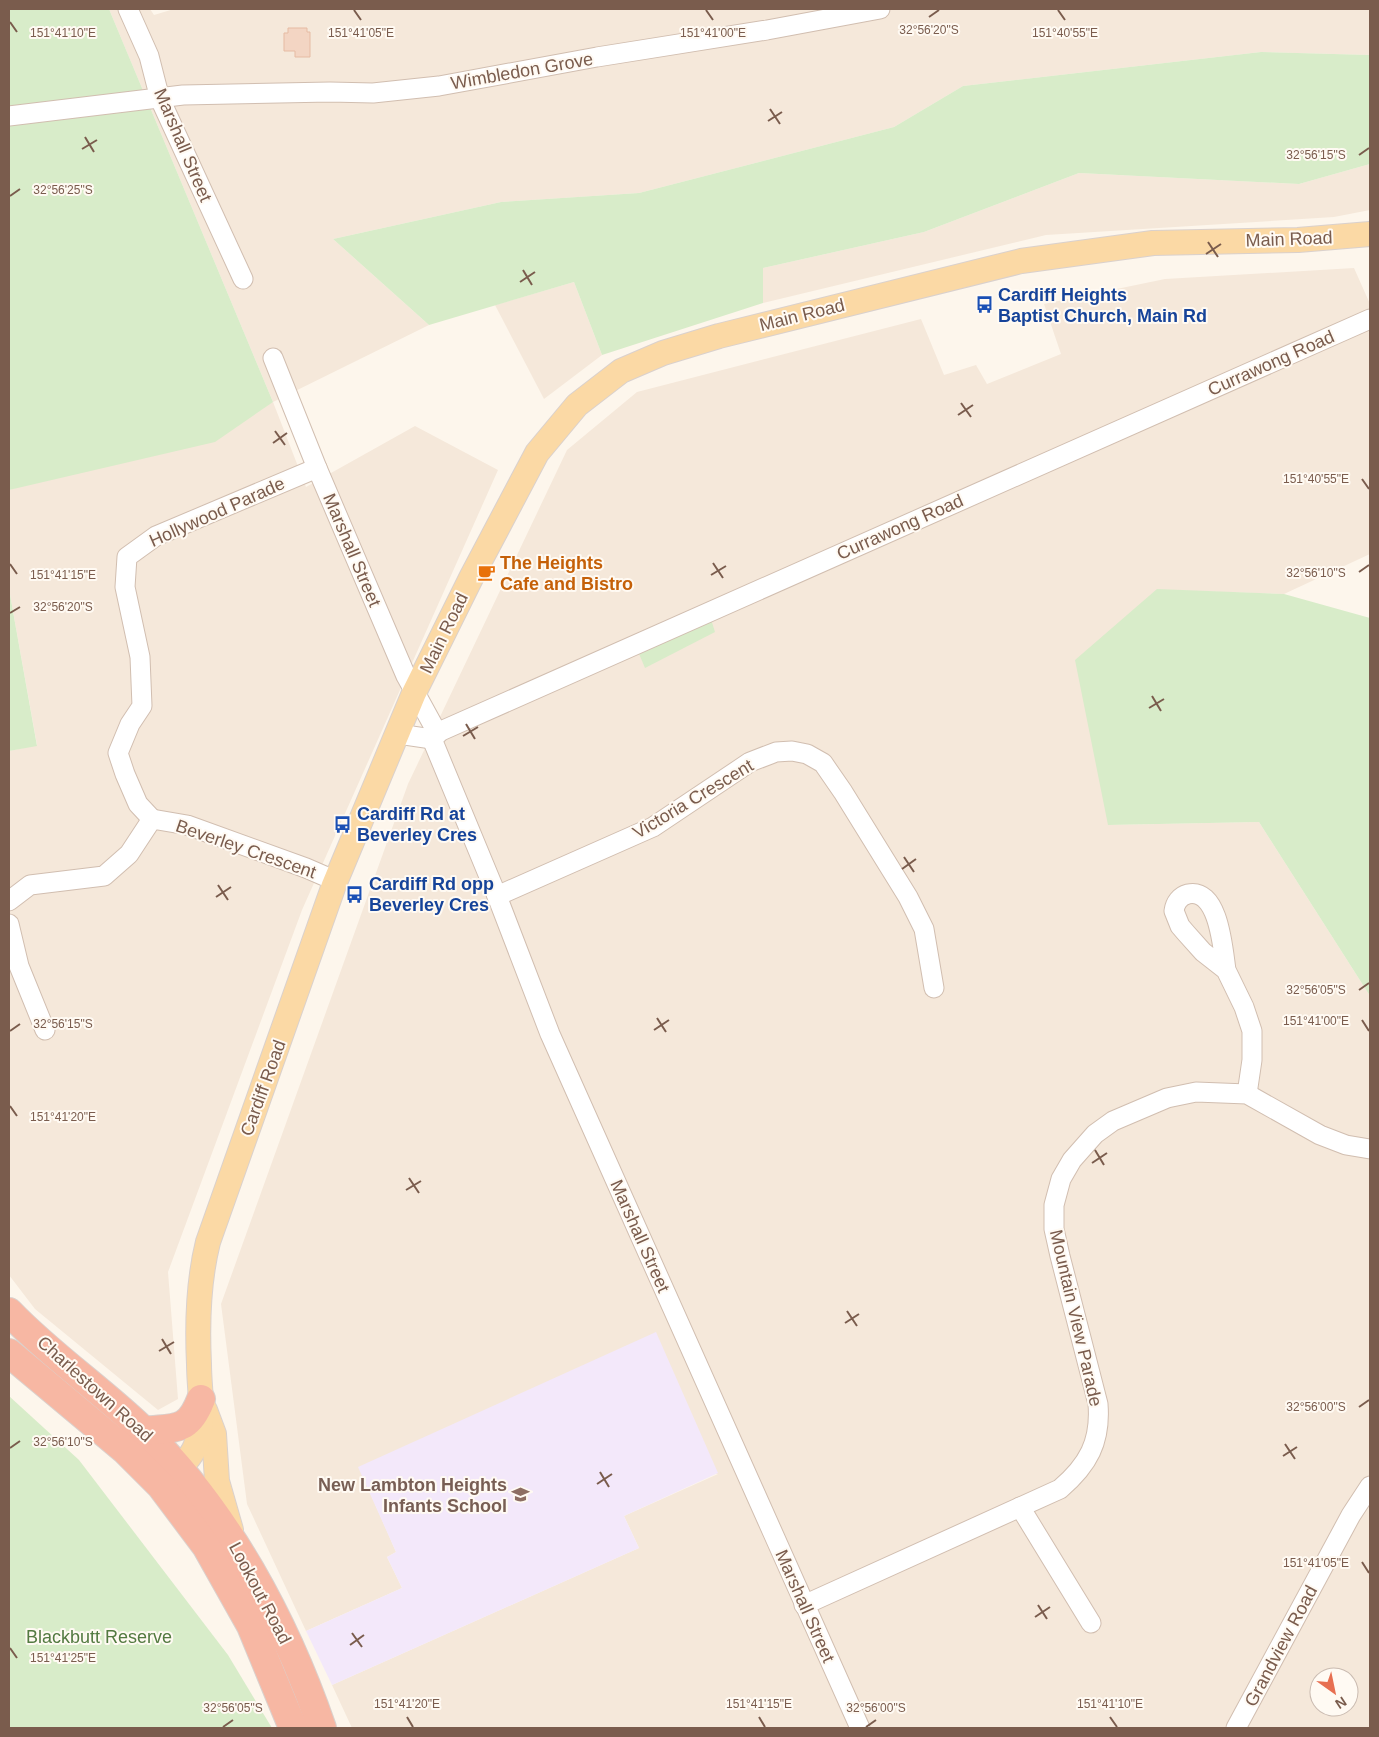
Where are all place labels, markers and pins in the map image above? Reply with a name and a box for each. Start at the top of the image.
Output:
place label: Cardiff Heights Baptist Church, Main Rd [998,285,1207,326]
bus stop icon: Cardiff Heights Baptist Church, Main Rd [974,295,994,315]
place label: The Heights Cafe and Bistro [500,553,633,594]
cafe icon: The Heights Cafe and Bistro [476,563,496,583]
place label: Cardiff Rd at Beverley Cres [357,804,477,845]
bus stop icon: Cardiff Rd at Beverley Cres [333,814,353,834]
place label: Cardiff Rd opp Beverley Cres [369,874,494,915]
bus stop icon: Cardiff Rd opp Beverley Cres [345,884,365,904]
place label: New Lambton Heights Infants School [318,1475,507,1516]
school or university icon: New Lambton Heights Infants School [511,1485,531,1505]

